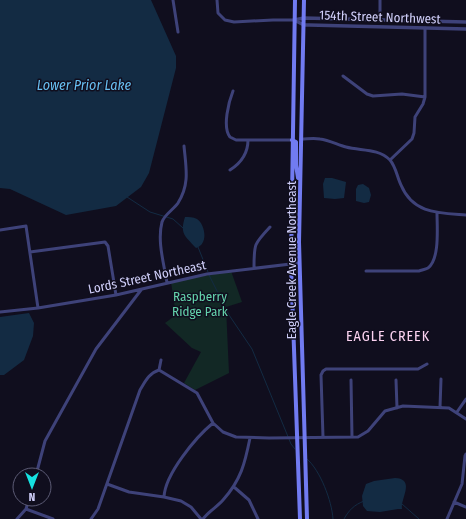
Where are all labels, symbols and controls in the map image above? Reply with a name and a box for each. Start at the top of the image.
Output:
street label: 154th Street Northwest [319,7,442,27]
water label: Lower Prior Lake [37,77,132,94]
street label: Eagle Creek Avenue Northeast [284,180,299,339]
street label: Lords Street Northeast [87,257,208,297]
park label: Raspberry Ridge Park [172,289,229,319]
district label: EAGLE CREEK [346,328,430,345]
north arrow [12,467,52,507]
text: N [29,490,35,503]

